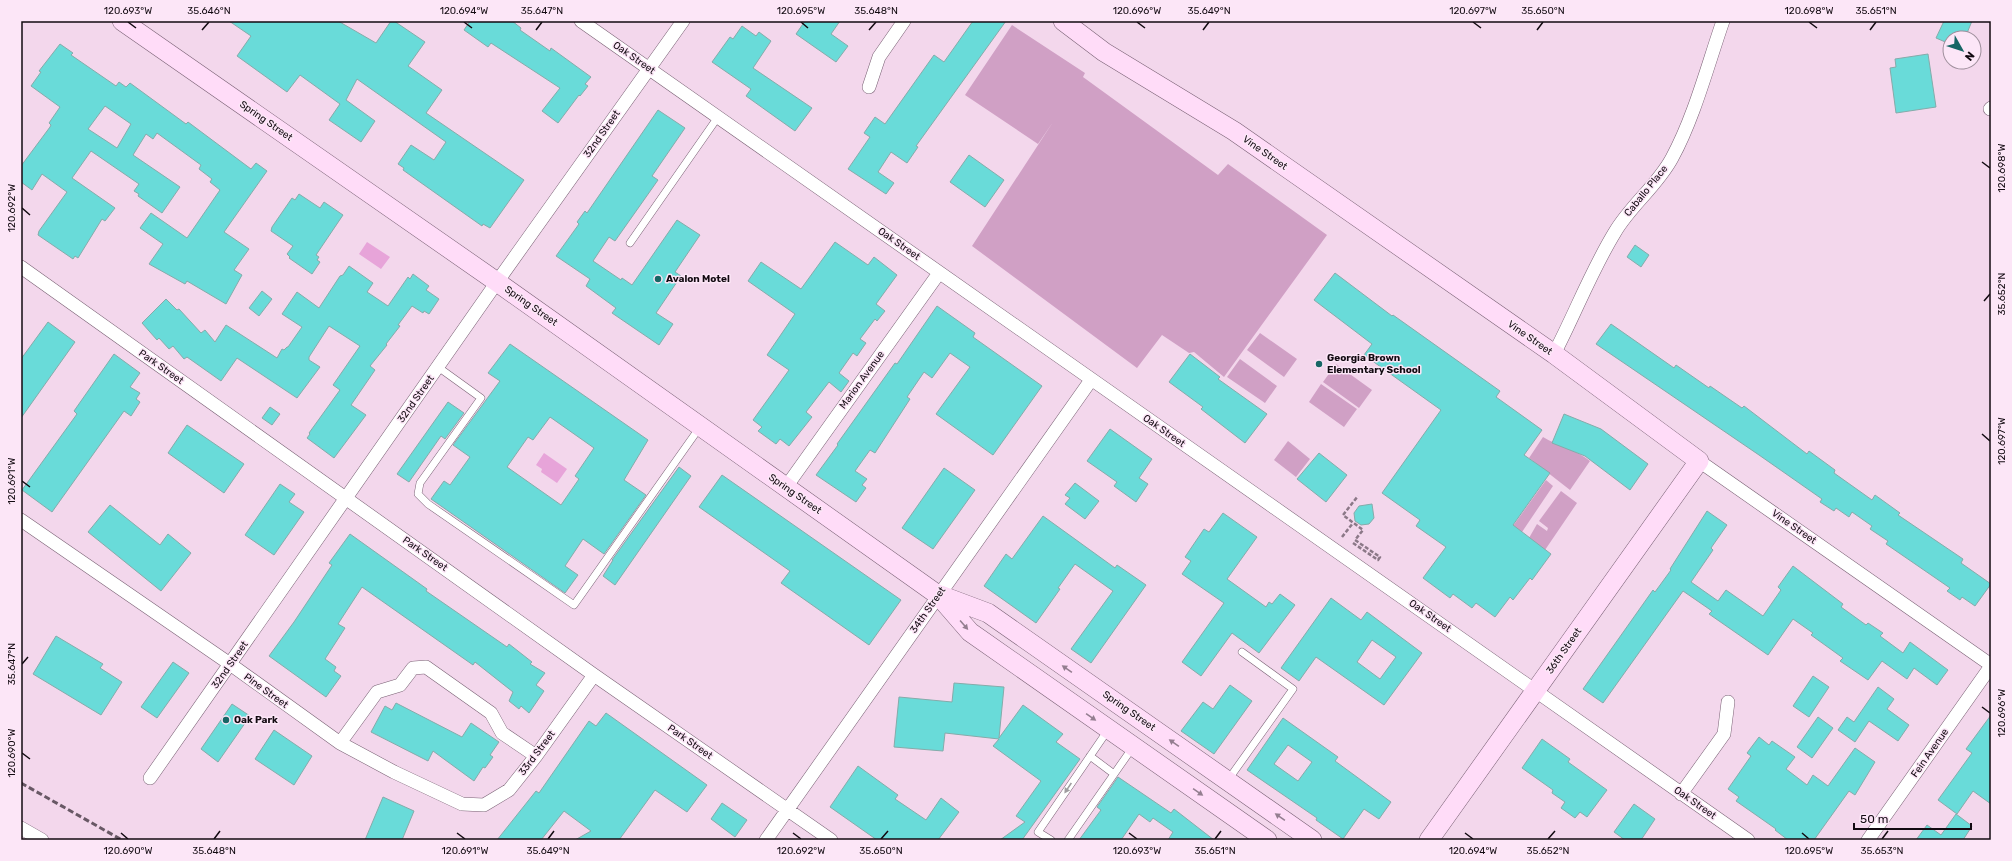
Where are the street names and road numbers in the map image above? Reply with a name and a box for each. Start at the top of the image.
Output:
street label: Oak Street [611,39,657,77]
street label: Spring Street [237,98,295,144]
street label: 32nd Street [581,108,623,160]
street label: Vine Street [1240,133,1290,173]
street label: Caballo Place [1622,163,1670,219]
street label: Oak Street [876,225,922,263]
street label: Spring Street [502,283,560,329]
street label: Vine Street [1505,318,1555,358]
street label: Park Street [136,347,186,387]
street label: Marion Avenue [837,348,887,411]
street label: 32nd Street [395,373,437,425]
street label: Oak Street [1141,412,1187,450]
street label: Spring Street [766,471,824,517]
street label: Vine Street [1769,507,1819,547]
street label: Park Street [400,534,450,574]
street label: 34th Street [908,585,948,635]
street label: Oak Street [1407,597,1453,635]
street label: 36th Street [1544,626,1584,676]
street label: 32nd Street [209,639,251,691]
street label: Pine Street [241,671,291,711]
street label: Spring Street [1100,688,1158,734]
street label: Park Street [665,722,715,762]
street label: Fein Avenue [1909,726,1951,780]
street label: 33rd Street [516,728,558,778]
street label: Oak Street [1672,784,1718,822]

